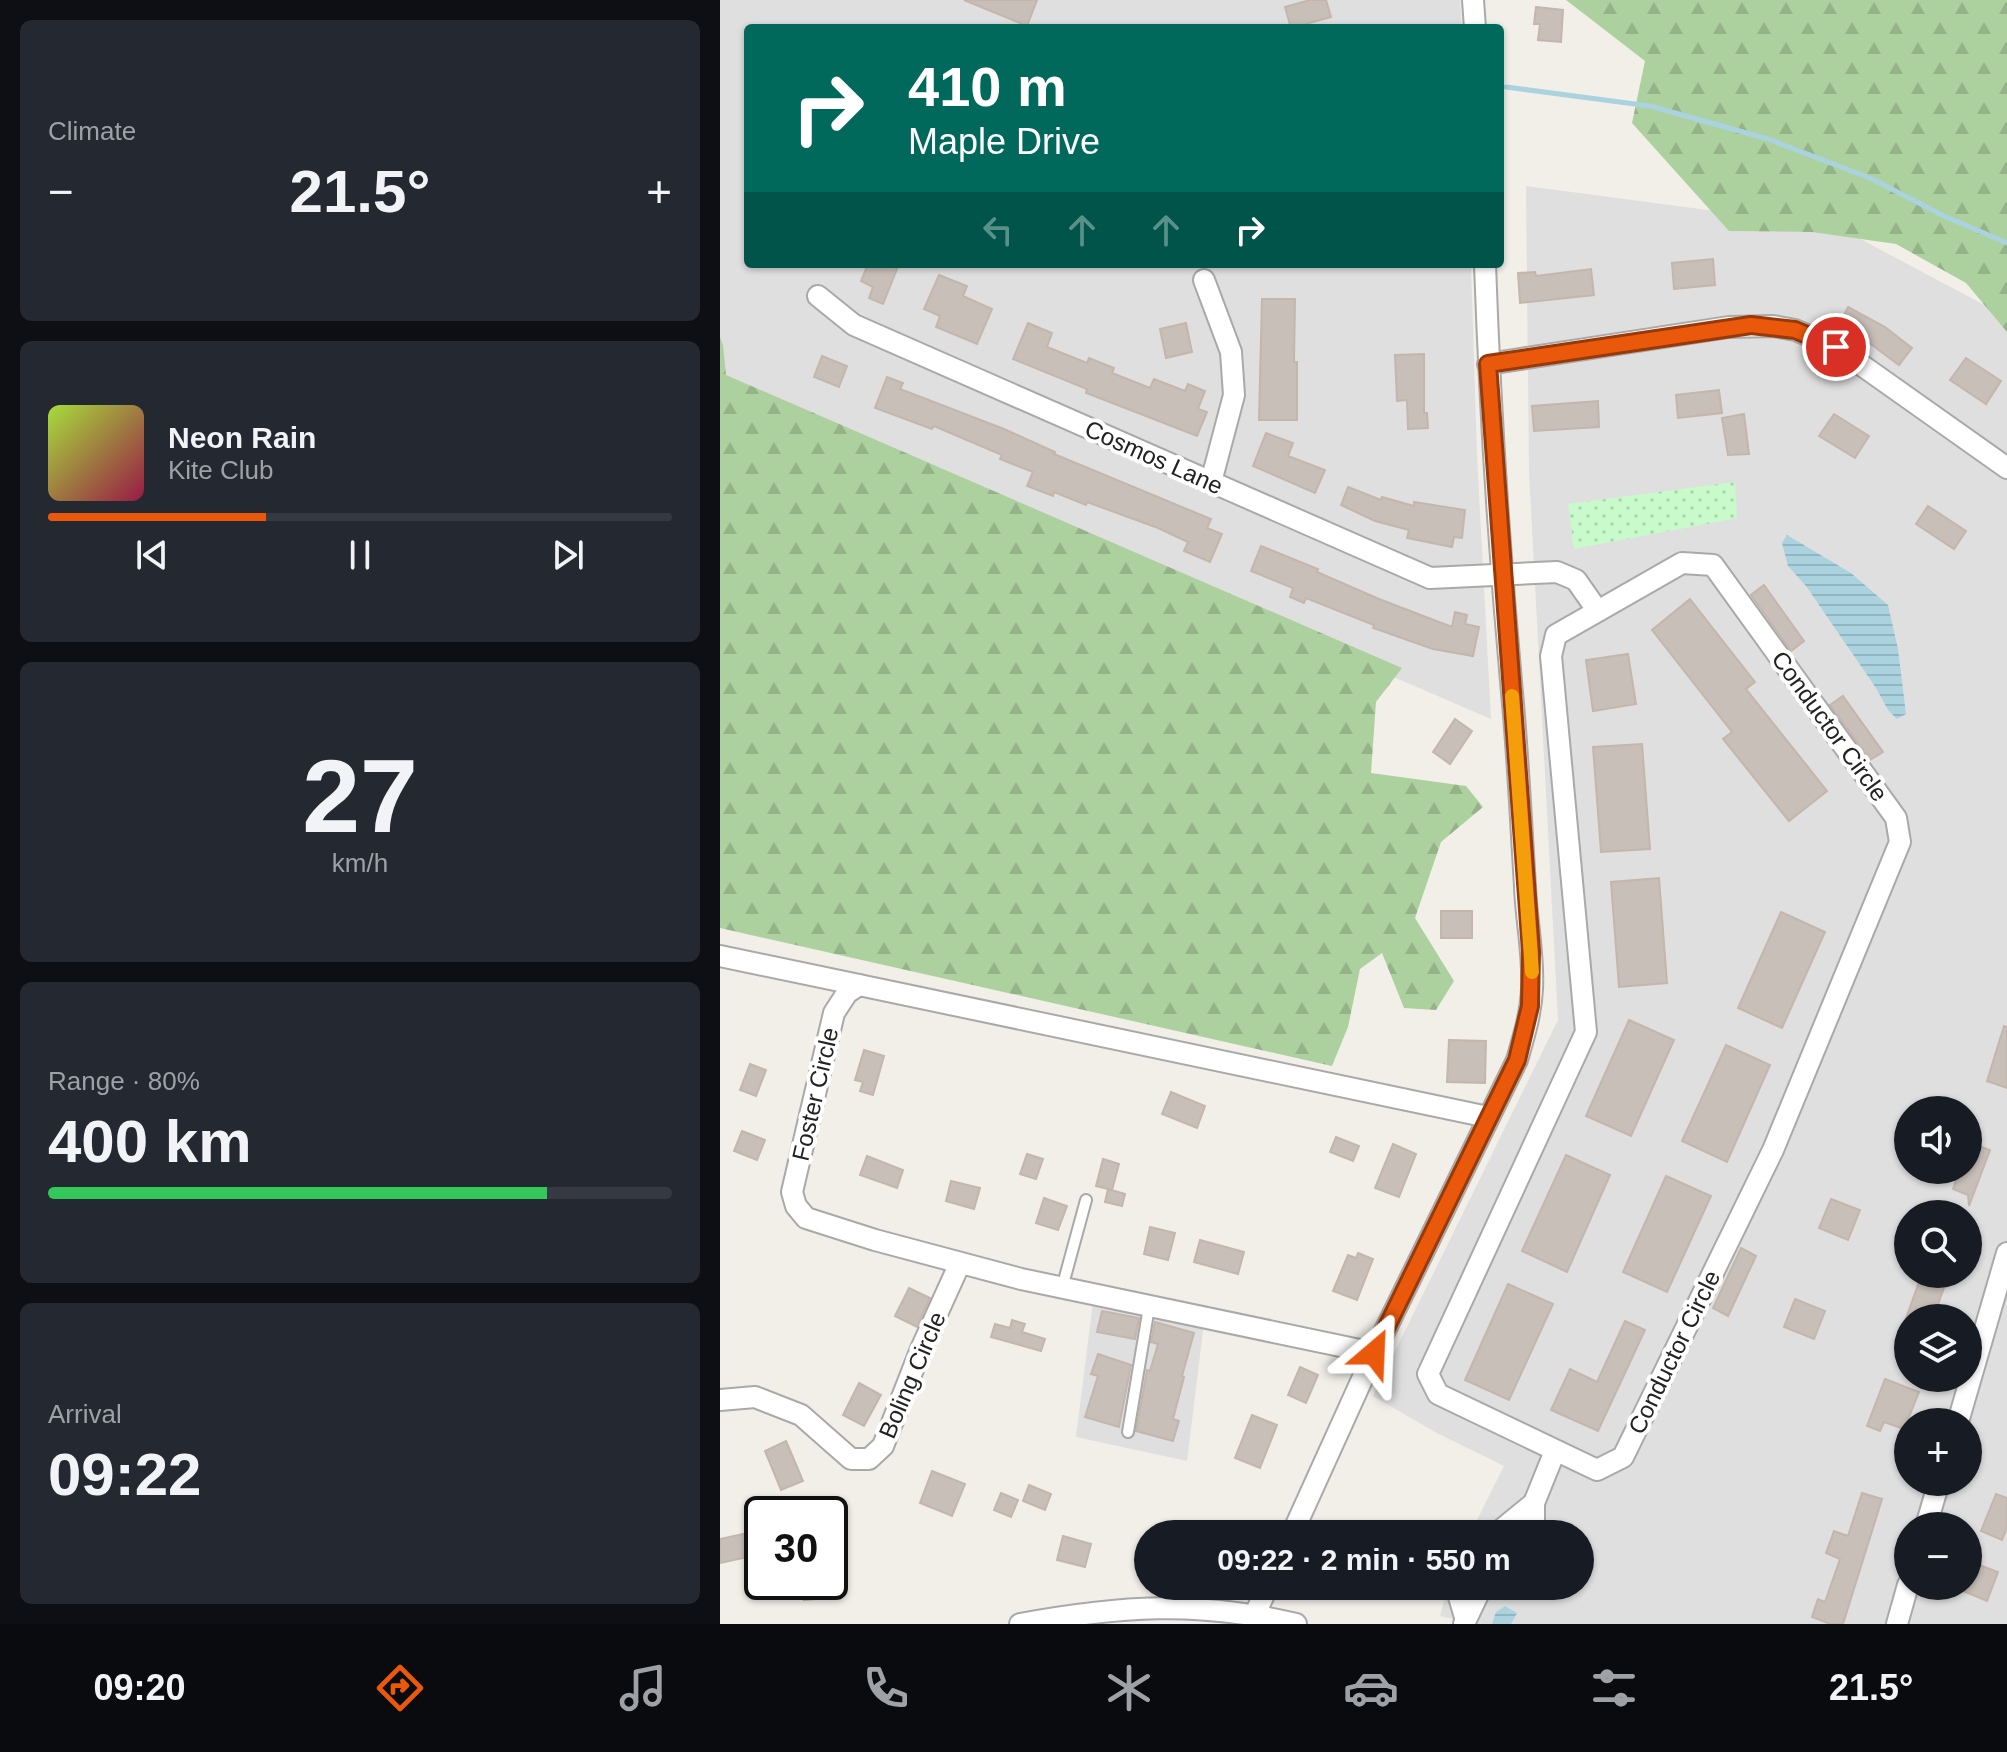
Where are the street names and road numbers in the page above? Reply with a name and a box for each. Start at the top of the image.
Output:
street label: Cosmos Lane [1081,415,1227,499]
street label: Conductor Circle [1767,646,1893,806]
street label: Foster Circle [787,1025,843,1163]
street label: Conductor Circle [1623,1266,1725,1438]
street label: Boling Circle [873,1308,951,1442]

